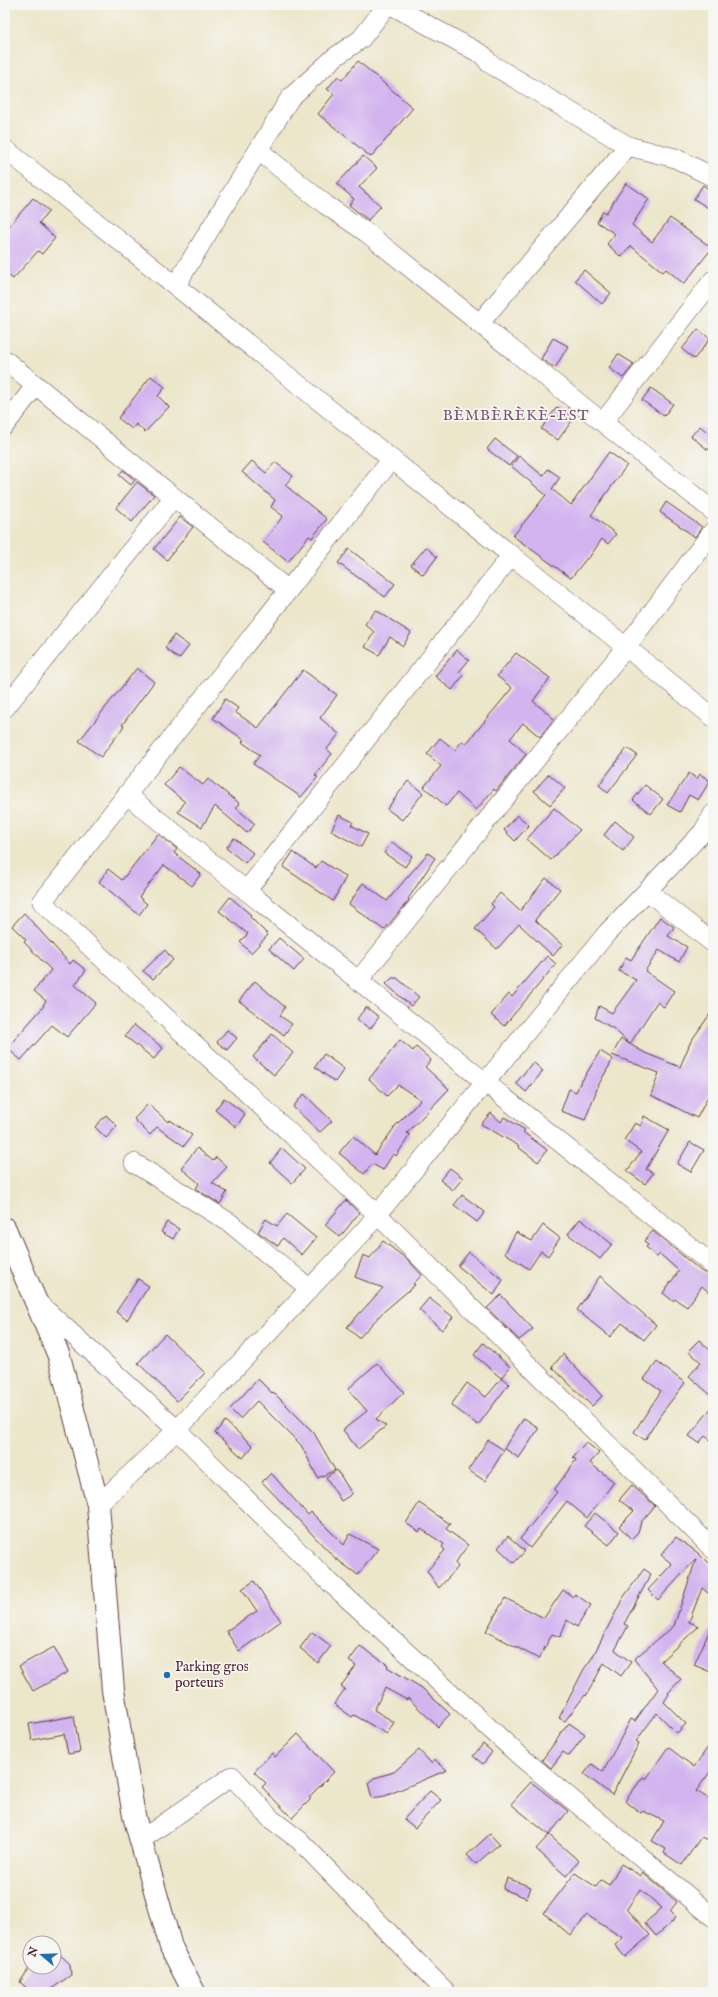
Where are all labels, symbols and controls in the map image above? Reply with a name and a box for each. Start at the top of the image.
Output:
district label: BÈMBÈRÈKÈ-EST [443,406,589,425]
place label: Parking gros porteurs [175,1658,249,1692]
marker: Parking gros porteurs [162,1670,172,1680]
north arrow [22,1935,62,1975]
text: N [25,1945,42,1960]

